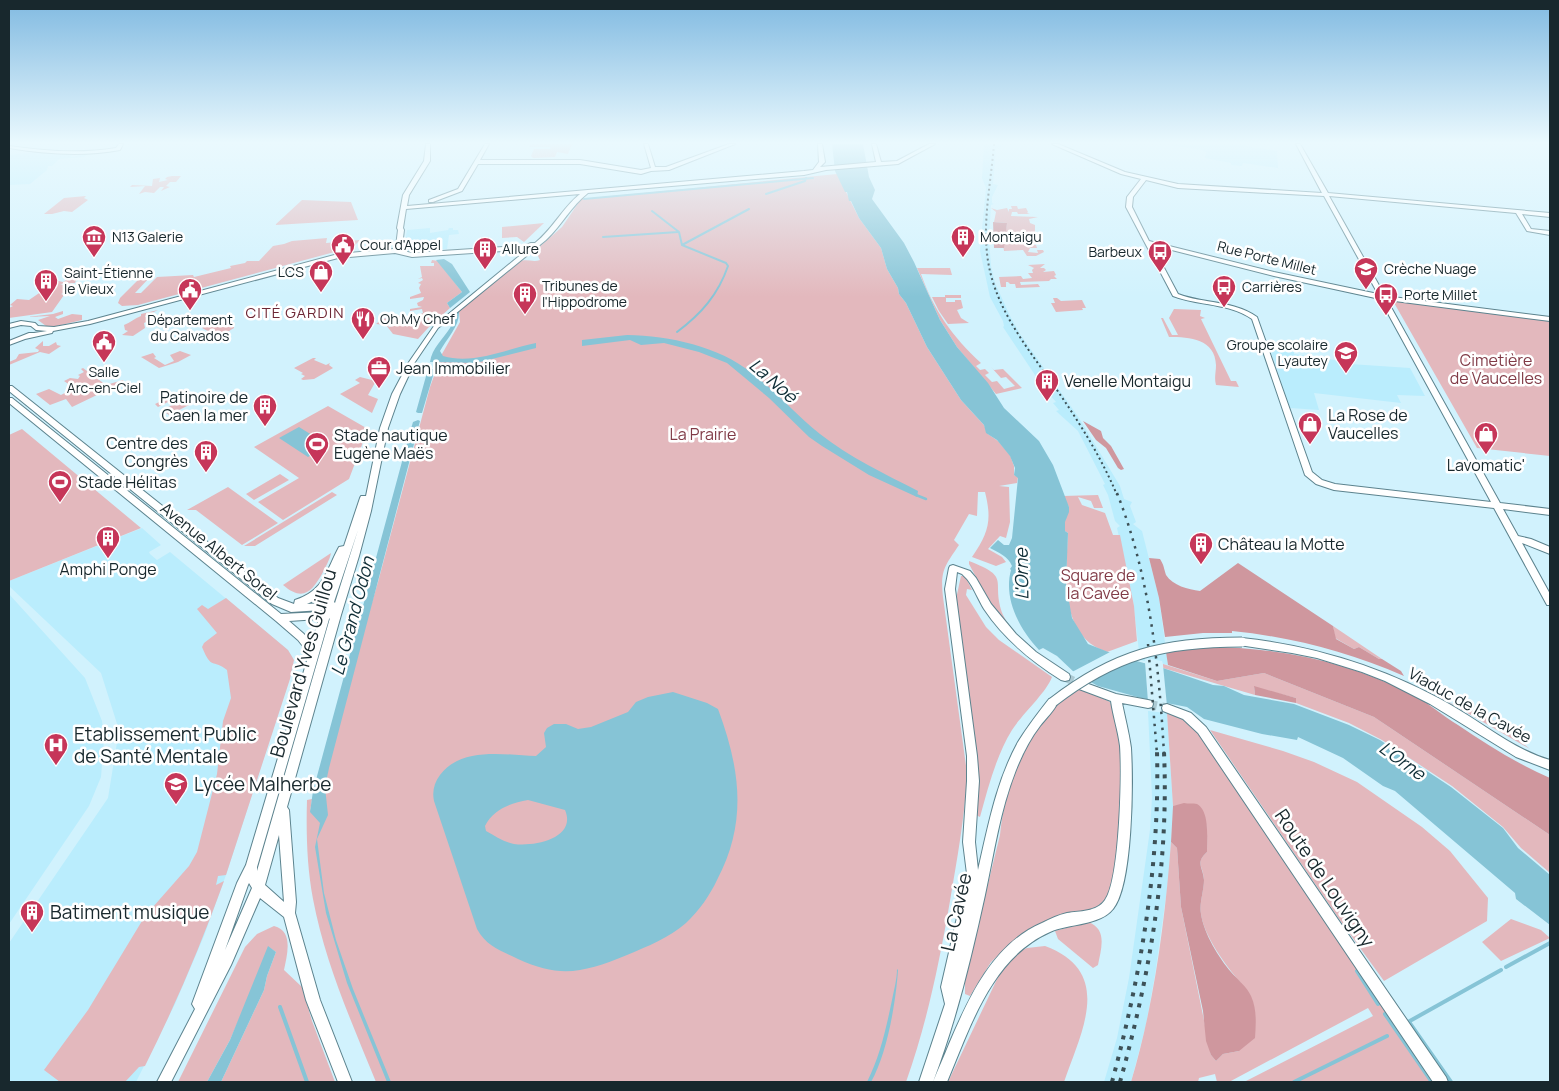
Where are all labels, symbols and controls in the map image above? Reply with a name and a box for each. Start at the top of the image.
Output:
museum icon: N13 Galerie [81,224,107,258]
building icon: Montaigu [950,224,976,258]
place label: N13 Galerie [112,227,183,246]
place label: Montaigu [980,227,1042,246]
public building icon: Cour d'Appel [330,232,356,266]
place label: Cour d'Appel [360,235,441,254]
building icon: Allure [472,236,498,270]
street label: Rue Porte Millet [1216,236,1319,279]
place label: Allure [502,239,539,258]
bus stop icon: Barbeux [1147,239,1173,273]
place label: Barbeux [1088,242,1143,261]
school or university icon: Crèche Nuage [1353,256,1379,290]
shop icon: LCS [308,259,334,293]
place label: Crèche Nuage [1384,259,1476,278]
place label: LCS [278,262,304,281]
place label: Saint-Étienne le Vieux [64,263,153,298]
building icon: Saint-Étienne le Vieux [33,268,59,302]
bus stop icon: Carrières [1211,274,1237,308]
place label: Tribunes de l'Hippodrome [542,276,627,311]
public building icon: Département du Calvados [177,277,203,311]
place label: Carrières [1242,277,1302,296]
building icon: Tribunes de l'Hippodrome [512,281,538,315]
bus stop icon: Porte Millet [1373,282,1399,316]
place label: Porte Millet [1404,285,1478,304]
district label: CITÉ GARDIN [246,302,344,323]
restaurant icon: Oh My Chef [350,306,376,340]
place label: Oh My Chef [380,309,455,328]
place label: Département du Calvados [147,310,233,345]
public building icon: Salle Arc-en-Ciel [91,329,117,363]
place label: Groupe scolaire Lyautey [1227,335,1329,370]
school or university icon: Groupe scolaire Lyautey [1333,340,1359,374]
park label: Cimetière de Vaucelles [1450,349,1542,389]
water label: La Noé [745,353,804,409]
office icon: Jean Immobilier [366,355,392,389]
place label: Jean Immobilier [396,357,511,379]
place label: Salle Arc-en-Ciel [67,362,141,397]
building icon: Venelle Montaigu [1034,368,1060,402]
place label: Venelle Montaigu [1064,370,1191,392]
place label: Patinoire de Caen la mer [160,386,248,426]
building icon: Patinoire de Caen la mer [252,393,278,427]
place label: La Rose de Vaucelles [1328,404,1408,444]
shop icon: La Rose de Vaucelles [1297,411,1323,445]
shop icon: Lavomatic' [1473,421,1499,455]
park label: La Prairie [670,423,736,445]
place label: Stade nautique Eugène Maës [334,424,448,464]
sports icon: Stade nautique Eugène Maës [304,431,330,465]
place label: Centre des Congrès [106,432,188,472]
building icon: Centre des Congrès [193,439,219,473]
place label: Lavomatic' [1447,454,1525,476]
sports icon: Stade Hélitas [47,469,73,503]
place label: Stade Hélitas [78,471,177,493]
street label: Avenue Albert Sorel [156,497,282,605]
building icon: Amphi Ponge [95,525,121,559]
building icon: Château la Motte [1188,531,1214,565]
place label: Château la Motte [1218,533,1345,555]
water label: L'Orne [1009,547,1033,600]
water label: Le Grand Odon [325,552,380,678]
place label: Amphi Ponge [59,558,157,580]
park label: Square de la Cavée [1061,564,1135,604]
street label: Boulevard Yves Guillou [264,566,342,760]
street label: Viaduc de la Cavée [1404,662,1536,748]
place label: Etablissement Public de Santé Mentale [74,721,257,769]
hospital icon: Etablissement Public de Santé Mentale [43,732,69,766]
water label: L'Orne [1375,735,1432,786]
school or university icon: Lycée Malherbe [163,771,189,805]
place label: Lycée Malherbe [194,771,331,797]
street label: Route de Louvigny [1269,804,1381,952]
street label: La Cavée [934,870,978,954]
building icon: Batiment musique [19,899,45,933]
place label: Batiment musique [50,899,209,925]

